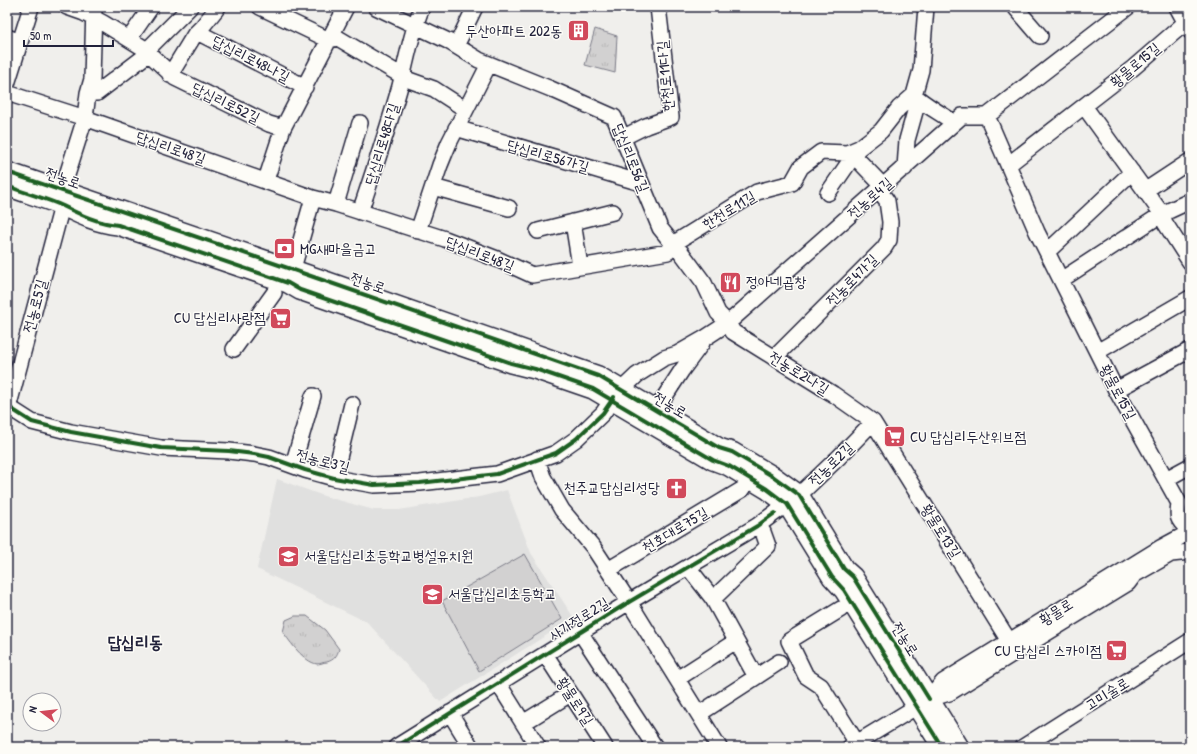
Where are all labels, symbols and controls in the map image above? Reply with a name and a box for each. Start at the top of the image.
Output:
building icon: 두산아파트 202동 [565,18,591,44]
place label: 두산아파트 202동 [465,20,562,41]
scale bar [24,22,113,48]
text: 50 m [30,27,51,44]
street label: 답십리로48나길 [209,30,294,87]
street label: 황물로15길 [1105,37,1164,92]
street label: 한천로11다길 [651,40,678,112]
street label: 답십리로52길 [188,77,264,128]
street label: 답십리로48다길 [359,100,404,187]
street label: 답십리로56길 [608,120,655,195]
street label: 답십리로48길 [133,126,209,169]
street label: 답십리로56가길 [505,134,592,177]
street label: 전농로 [43,162,84,193]
street label: 전농로4길 [842,172,897,223]
street label: 한천로11길 [698,185,760,234]
street label: 답십리로48길 [443,231,518,276]
bank icon: MG새마을금고 [272,236,298,262]
place label: MG새마을금고 [300,238,376,259]
street label: 전농로4가길 [821,249,882,310]
street label: 전농로 [348,267,389,298]
restaurant icon: 정아네곱창 [717,269,743,295]
place label: 정아네곱창 [746,271,806,292]
street label: 전농로5길 [17,277,52,335]
supermarket icon: CU 답십리사랑점 [268,305,294,331]
place label: CU 답십리사랑점 [174,307,266,328]
street label: 전농로2나길 [765,346,833,399]
street label: 황물로15길 [1095,360,1142,423]
street label: 전농로 [649,386,691,423]
supermarket icon: CU 답십리두산위브점 [881,424,907,450]
place label: CU 답십리두산위브점 [910,426,1026,447]
street label: 전농로2길 [803,437,858,490]
street label: 전농로3길 [294,443,352,478]
church icon: 천주교답십리성당 [663,475,689,501]
place label: 천주교답십리성당 [563,477,660,498]
street label: 황물로13길 [917,500,966,562]
street label: 천호대로75길 [638,501,712,558]
school or university icon: 서울답십리초등학교병설유치원 [276,543,302,569]
place label: 서울답십리초등학교병설유치원 [304,545,473,566]
school or university icon: 서울답십리초등학교 [420,581,446,607]
place label: 서울답십리초등학교 [448,583,557,604]
street label: 사가정로2길 [545,592,613,645]
street label: 황물로 [1035,593,1077,630]
street label: 전농로 [887,618,924,660]
district label: 답십리동 [108,630,163,653]
supermarket icon: CU 답십리 스카이점 [1104,638,1130,664]
place label: CU 답십리 스카이점 [994,640,1102,661]
street label: 황물로9길 [552,672,599,729]
street label: 고미술로 [1081,672,1133,715]
north arrow [22,692,62,732]
text: N [25,705,40,714]

